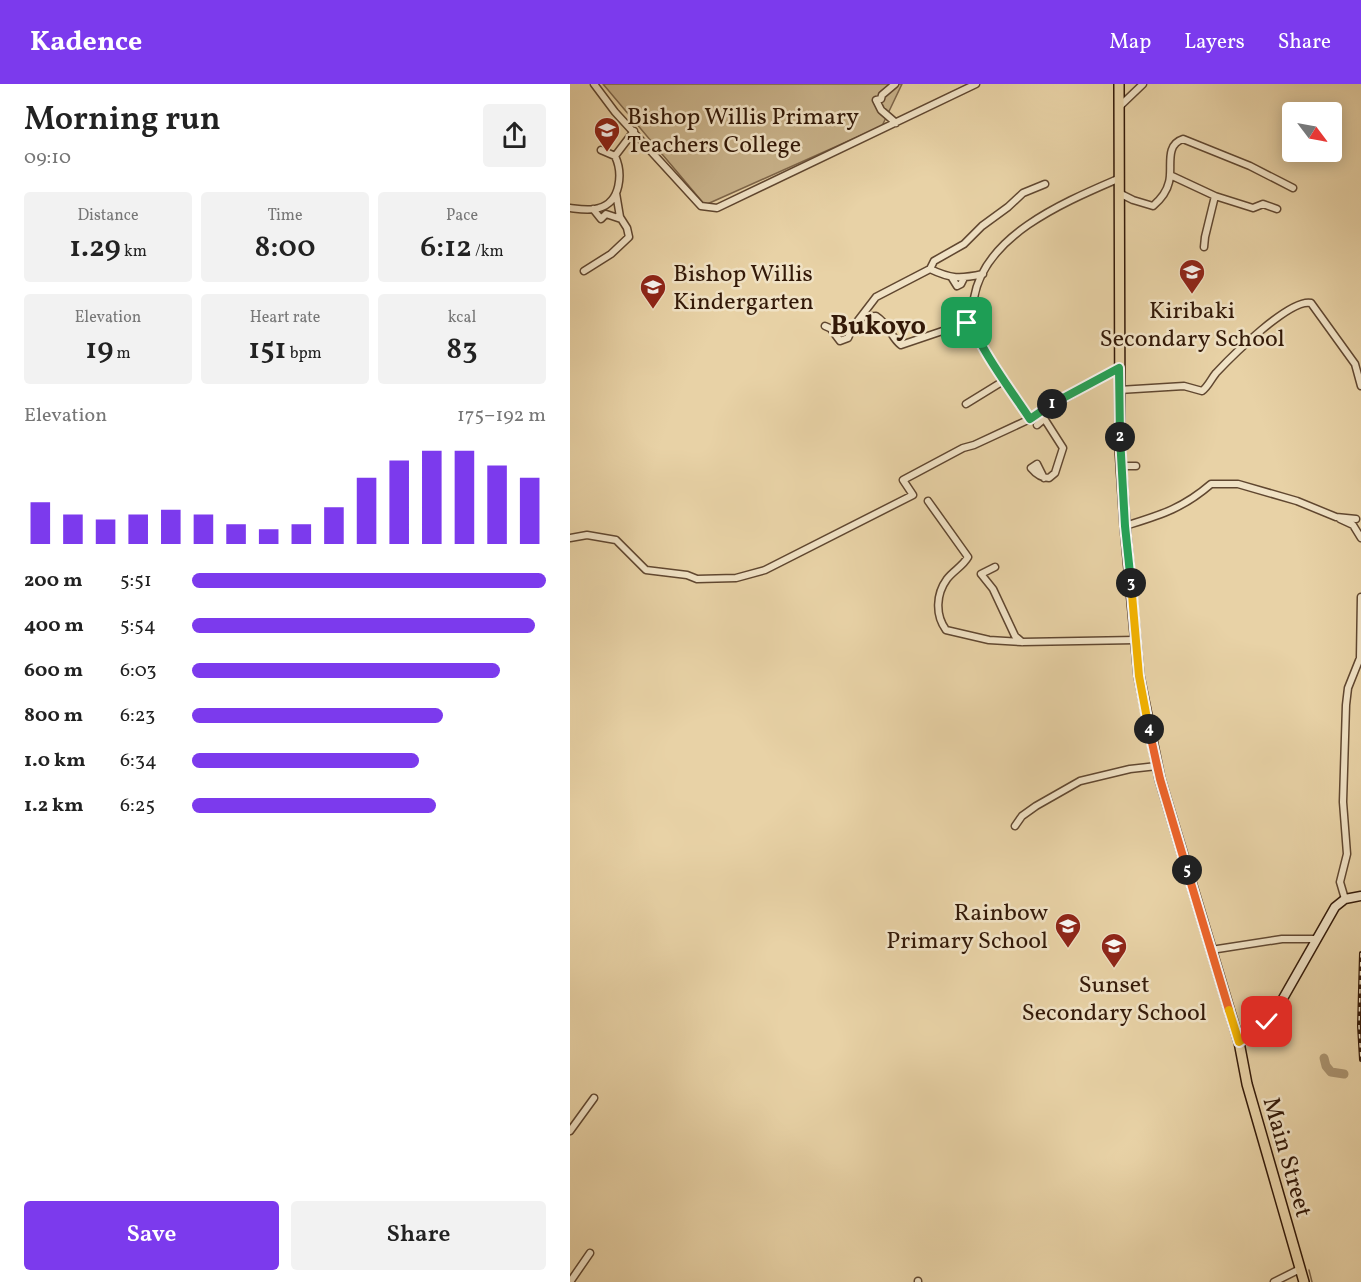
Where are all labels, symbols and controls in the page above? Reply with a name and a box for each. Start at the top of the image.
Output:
text: Kadence [30,23,142,62]
text: Map [1109,28,1151,57]
text: Layers [1184,28,1245,57]
text: Share [1278,28,1331,57]
text: Morning run [24,98,221,144]
place label: Bishop Willis Primary Teachers College [627,101,859,163]
north arrow [1282,102,1342,162]
map controls [1282,102,1342,162]
button: share [483,104,546,167]
school or university icon: Bishop Willis Primary Teachers College [592,115,622,153]
text: 09:10 [24,144,71,172]
text: Distance [77,205,139,227]
text: Time [267,205,303,227]
text: Pace [446,205,478,227]
text: 1.29 [69,227,121,269]
text: 8:00 [255,227,315,269]
text: 6:12 [420,227,472,269]
text: km [121,241,147,263]
text: /km [472,241,504,263]
school or university icon: Kiribaki Secondary School [1177,257,1207,295]
place label: Bishop Willis Kindergarten [673,258,814,320]
school or university icon: Bishop Willis Kindergarten [638,272,668,310]
place label: Kiribaki Secondary School [1099,295,1285,357]
pin [941,297,992,348]
icon: arrive [950,306,983,339]
text: Elevation [75,307,141,329]
text: Heart rate [250,307,320,329]
text: kcal [448,307,476,329]
district label: Bukoyo [830,308,926,346]
text: 19 [85,329,113,371]
text: 151 [248,329,286,371]
text: 83 [446,329,478,371]
text: m [113,343,131,365]
text: bpm [286,343,322,365]
pin: 1 [1037,389,1067,419]
text: 1 [1049,393,1055,415]
text: Elevation [24,402,107,430]
text: 175–192 m [457,402,546,430]
pin: 2 [1105,422,1135,452]
text: 2 [1116,426,1124,448]
text: 200 m [24,567,82,595]
text: 5:51 [120,567,152,595]
pin: 3 [1116,568,1146,598]
text: 3 [1127,572,1135,594]
text: 400 m [24,612,84,640]
text: 5:54 [120,612,156,640]
text: 600 m [24,657,83,685]
text: 6:03 [120,657,157,685]
text: 800 m [24,702,83,730]
text: 6:23 [120,702,155,730]
pin: 4 [1134,714,1164,744]
text: 4 [1144,718,1154,740]
text: 1.0 km [24,747,86,775]
text: 6:34 [120,747,157,775]
text: 1.2 km [24,792,84,820]
text: 6:25 [120,792,155,820]
pin: 5 [1172,855,1202,885]
text: 5 [1183,859,1191,881]
place label: Rainbow Primary School [886,897,1048,959]
school or university icon: Rainbow Primary School [1053,911,1083,949]
school or university icon: Sunset Secondary School [1099,931,1129,969]
place label: Sunset Secondary School [1021,969,1207,1031]
pin [1241,996,1292,1047]
icon: check [1250,1005,1283,1038]
street label: Main Street [1253,1093,1319,1222]
button: Save [24,1201,279,1270]
button: Share [291,1201,546,1270]

